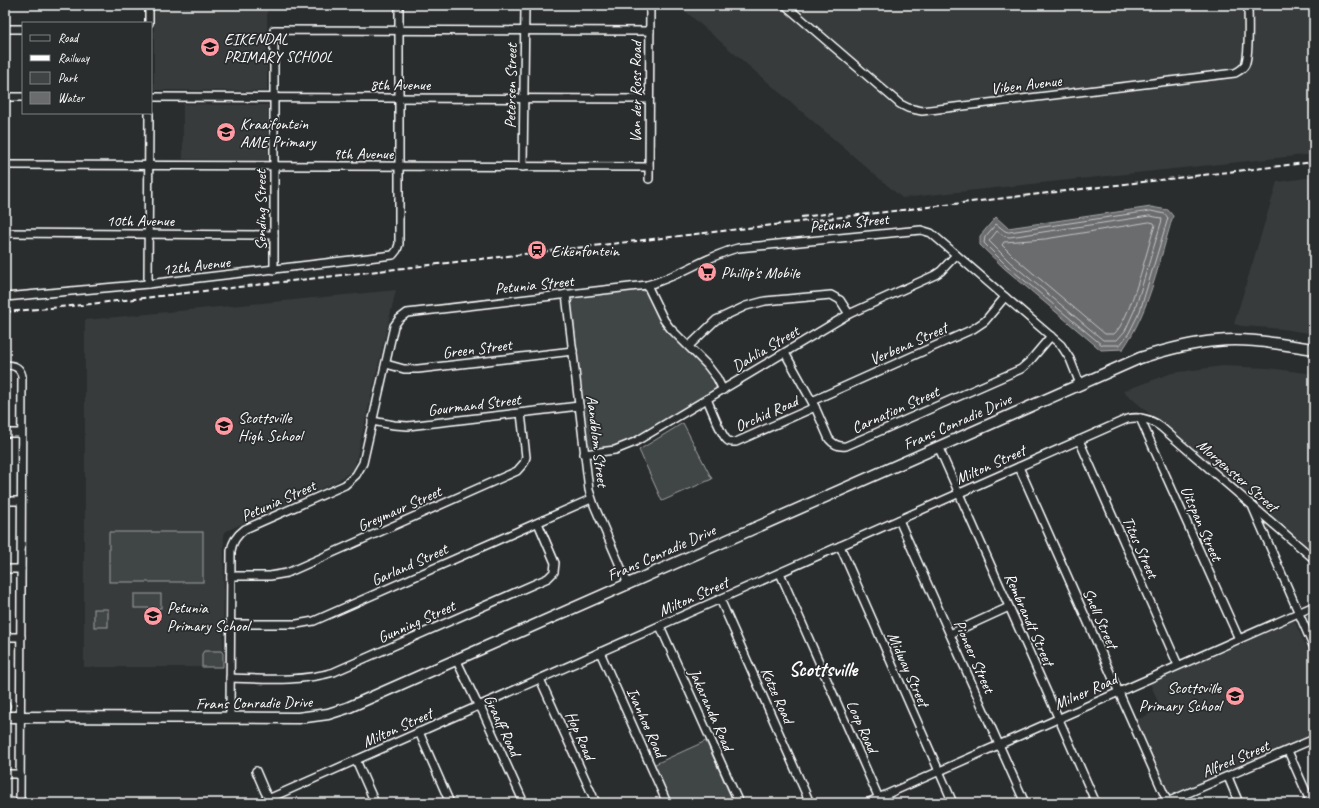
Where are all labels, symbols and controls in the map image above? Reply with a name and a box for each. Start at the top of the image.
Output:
legend [22,22,152,114]
place label: EIKENDAL PRIMARY SCHOOL [224,29,333,67]
text: Road [58,30,80,46]
school or university icon: EIKENDAL PRIMARY SCHOOL [199,36,221,58]
street label: Van der Ross Road [626,39,646,143]
street label: Petersen Street [500,42,522,129]
text: Railway [58,50,90,66]
text: Park [58,70,79,86]
street label: Viben Avenue [990,71,1064,99]
street label: 8th Avenue [370,75,432,95]
text: Water [58,90,86,106]
place label: Kraaifontein AME Primary [240,114,317,152]
school or university icon: Kraaifontein AME Primary [215,121,237,143]
street label: 9th Avenue [333,144,395,164]
street label: Sending Street [251,168,271,250]
street label: Petunia Street [809,209,891,237]
street label: 10th Avenue [106,211,176,231]
station icon: Eikenfontein [526,239,548,261]
place label: Eikenfontein [551,241,620,261]
street label: 12th Avenue [161,252,233,280]
supermarket icon: Phillip's Mobile [696,261,718,283]
place label: Phillip's Mobile [721,263,801,283]
street label: Petunia Street [494,271,576,299]
street label: Verbena Street [866,317,953,370]
street label: Dahlia Street [729,320,804,377]
street label: Green Street [441,335,515,363]
street label: Carnation Street [849,381,944,438]
street label: Frans Conradie Drive [900,388,1016,455]
street label: Gourmand Street [427,389,523,421]
street label: Orchid Road [732,390,803,437]
street label: Aandblom Street [581,394,613,490]
place label: Scottsville High School [238,408,305,446]
school or university icon: Scottsville High School [213,415,235,437]
street label: Morgenster Street [1192,435,1284,518]
street label: Milton Street [952,440,1031,489]
street label: Petunia Street [238,475,320,526]
street label: Greymaur Street [354,481,446,536]
street label: Uitspan Street [1176,483,1227,566]
street label: Titus Street [1118,513,1163,583]
street label: Frans Conradie Drive [604,519,720,586]
street label: Garland Street [368,539,452,591]
street label: Rembrandt Street [1000,570,1060,671]
street label: Milton Street [655,572,734,621]
street label: Snell Street [1078,585,1123,654]
street label: Gunning Street [375,595,460,648]
place label: Petunia Primary School [167,598,253,636]
school or university icon: Petunia Primary School [142,605,164,627]
street label: Pioneer Street [949,617,1000,698]
street label: Midway Street [883,629,935,712]
district label: Scottsville [789,657,859,682]
street label: Jakaranda Road [684,664,739,756]
street label: Kotze Road [756,664,799,729]
street label: Milner Road [1051,668,1122,715]
place label: Scottsville Primary School [1139,678,1224,716]
street label: Ivanhoe Road [622,684,671,763]
school or university icon: Scottsville Primary School [1224,685,1246,707]
street label: Graaff Road [479,691,526,762]
street label: Frans Conradie Drive [196,692,314,714]
street label: Loop Road [842,697,883,758]
street label: Milton Street [359,703,438,752]
street label: Hop Road [561,708,601,765]
street label: Alfred Street [1199,735,1274,782]

